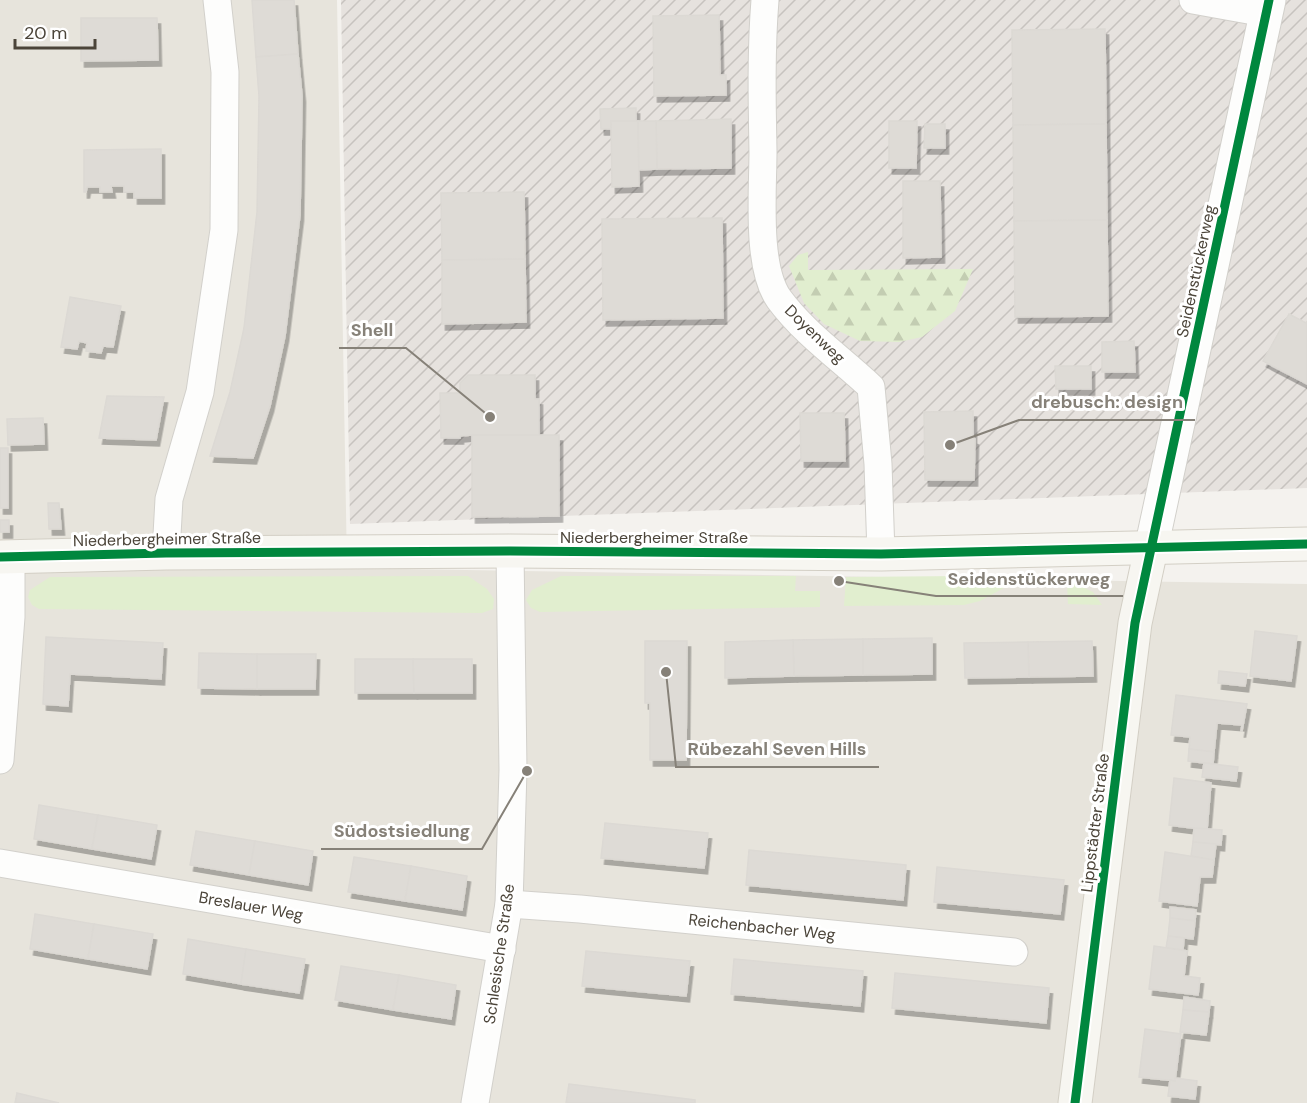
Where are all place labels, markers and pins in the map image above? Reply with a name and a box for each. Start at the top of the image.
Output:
callout: Shell [339,312,406,348]
callout: drebusch: design [1019,384,1195,420]
callout: Seidenstückerweg [936,560,1123,596]
callout: Rübezahl Seven Hills [676,731,879,767]
callout: Südostsiedlung [321,813,482,849]

